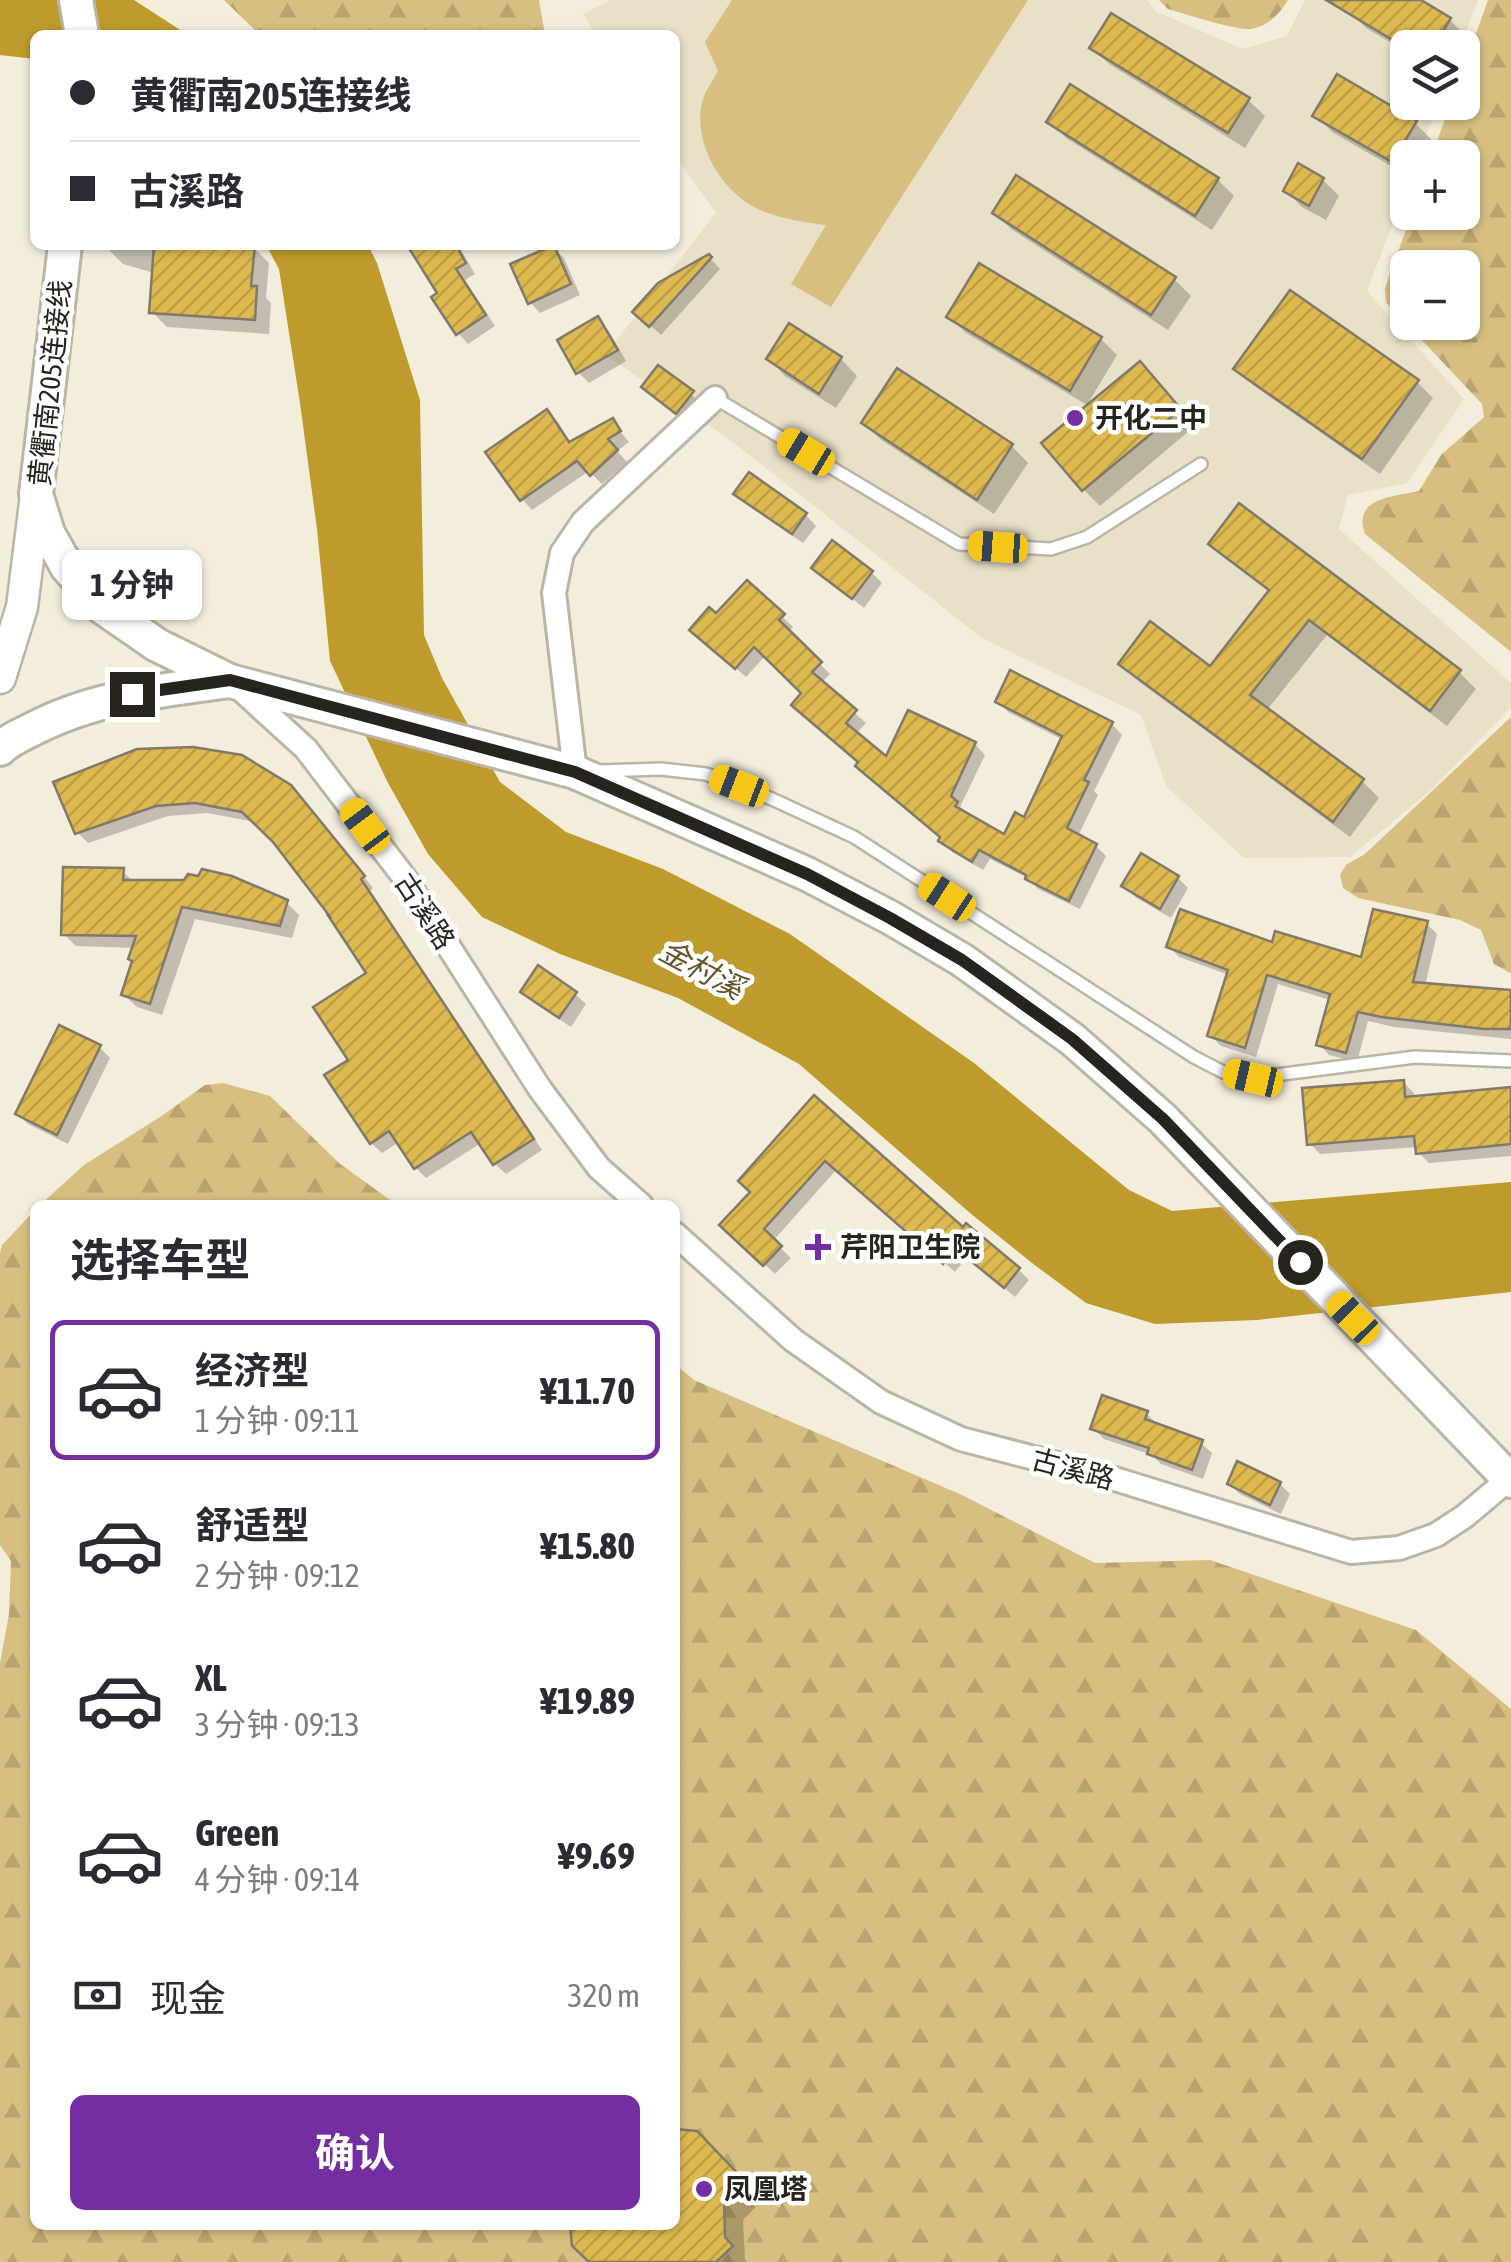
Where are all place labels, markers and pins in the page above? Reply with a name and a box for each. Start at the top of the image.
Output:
place label: 开化二中 [1095,402,1207,434]
marker: 开化二中 [1064,407,1086,429]
place label: 芹阳卫生院 [840,1231,980,1263]
marker: 芹阳卫生院 [805,1234,831,1260]
place label: 凤凰塔 [724,2173,808,2205]
marker: 凤凰塔 [693,2178,715,2200]

